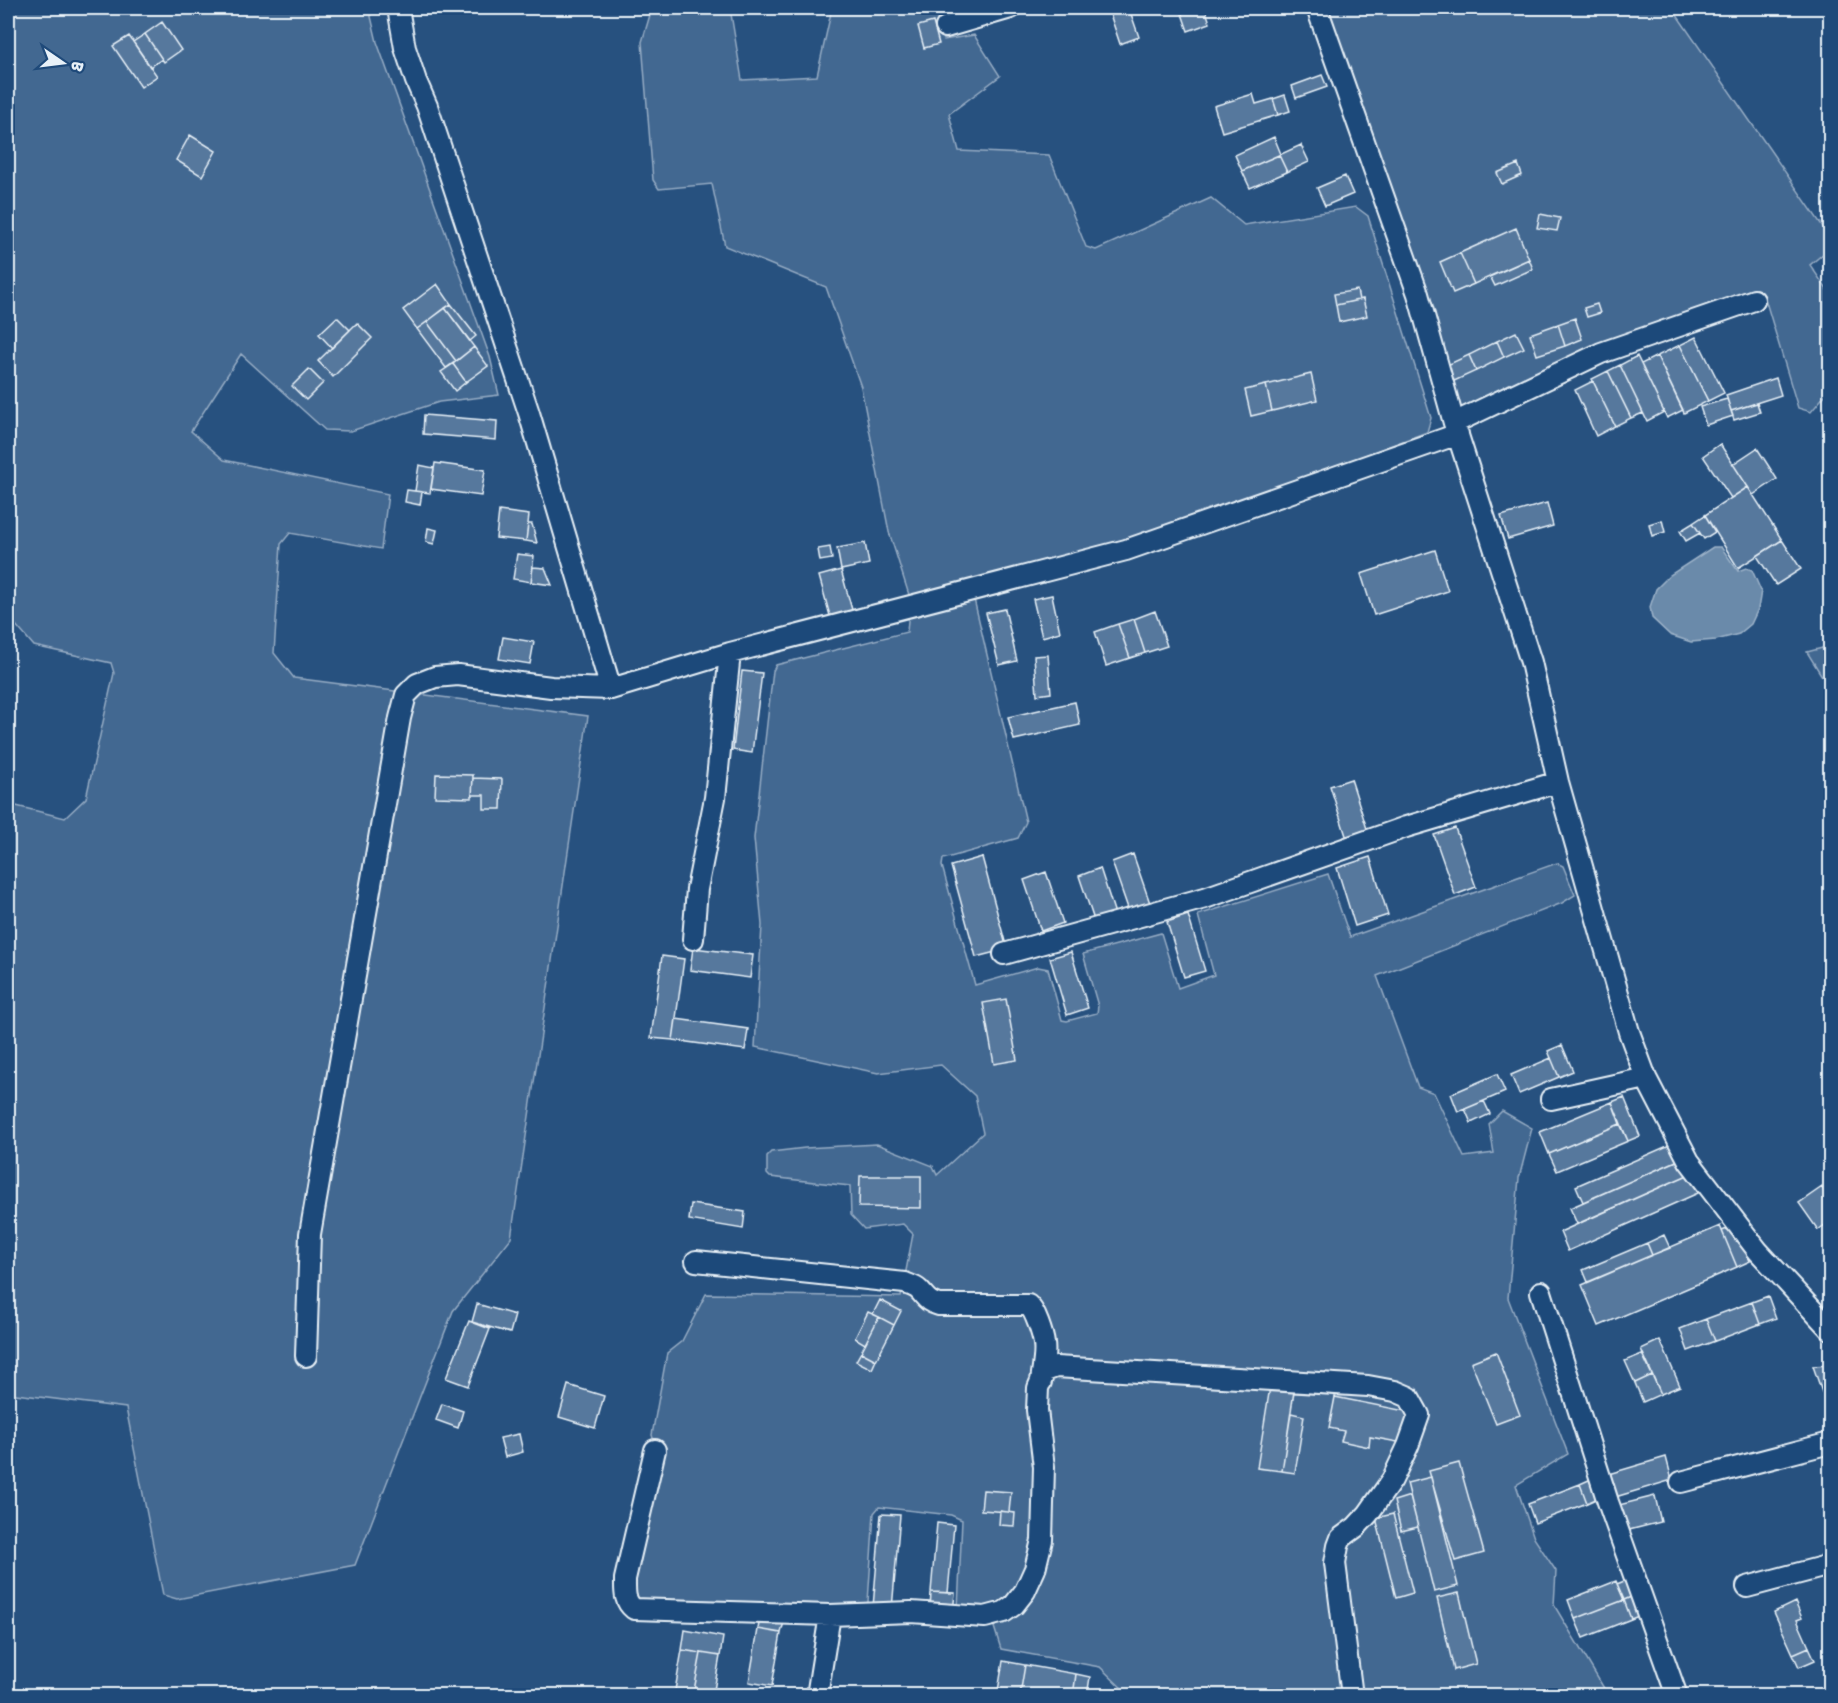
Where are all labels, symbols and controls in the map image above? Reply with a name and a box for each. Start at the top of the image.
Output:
north arrow [33,33,93,93]
text: B [66,59,88,74]

